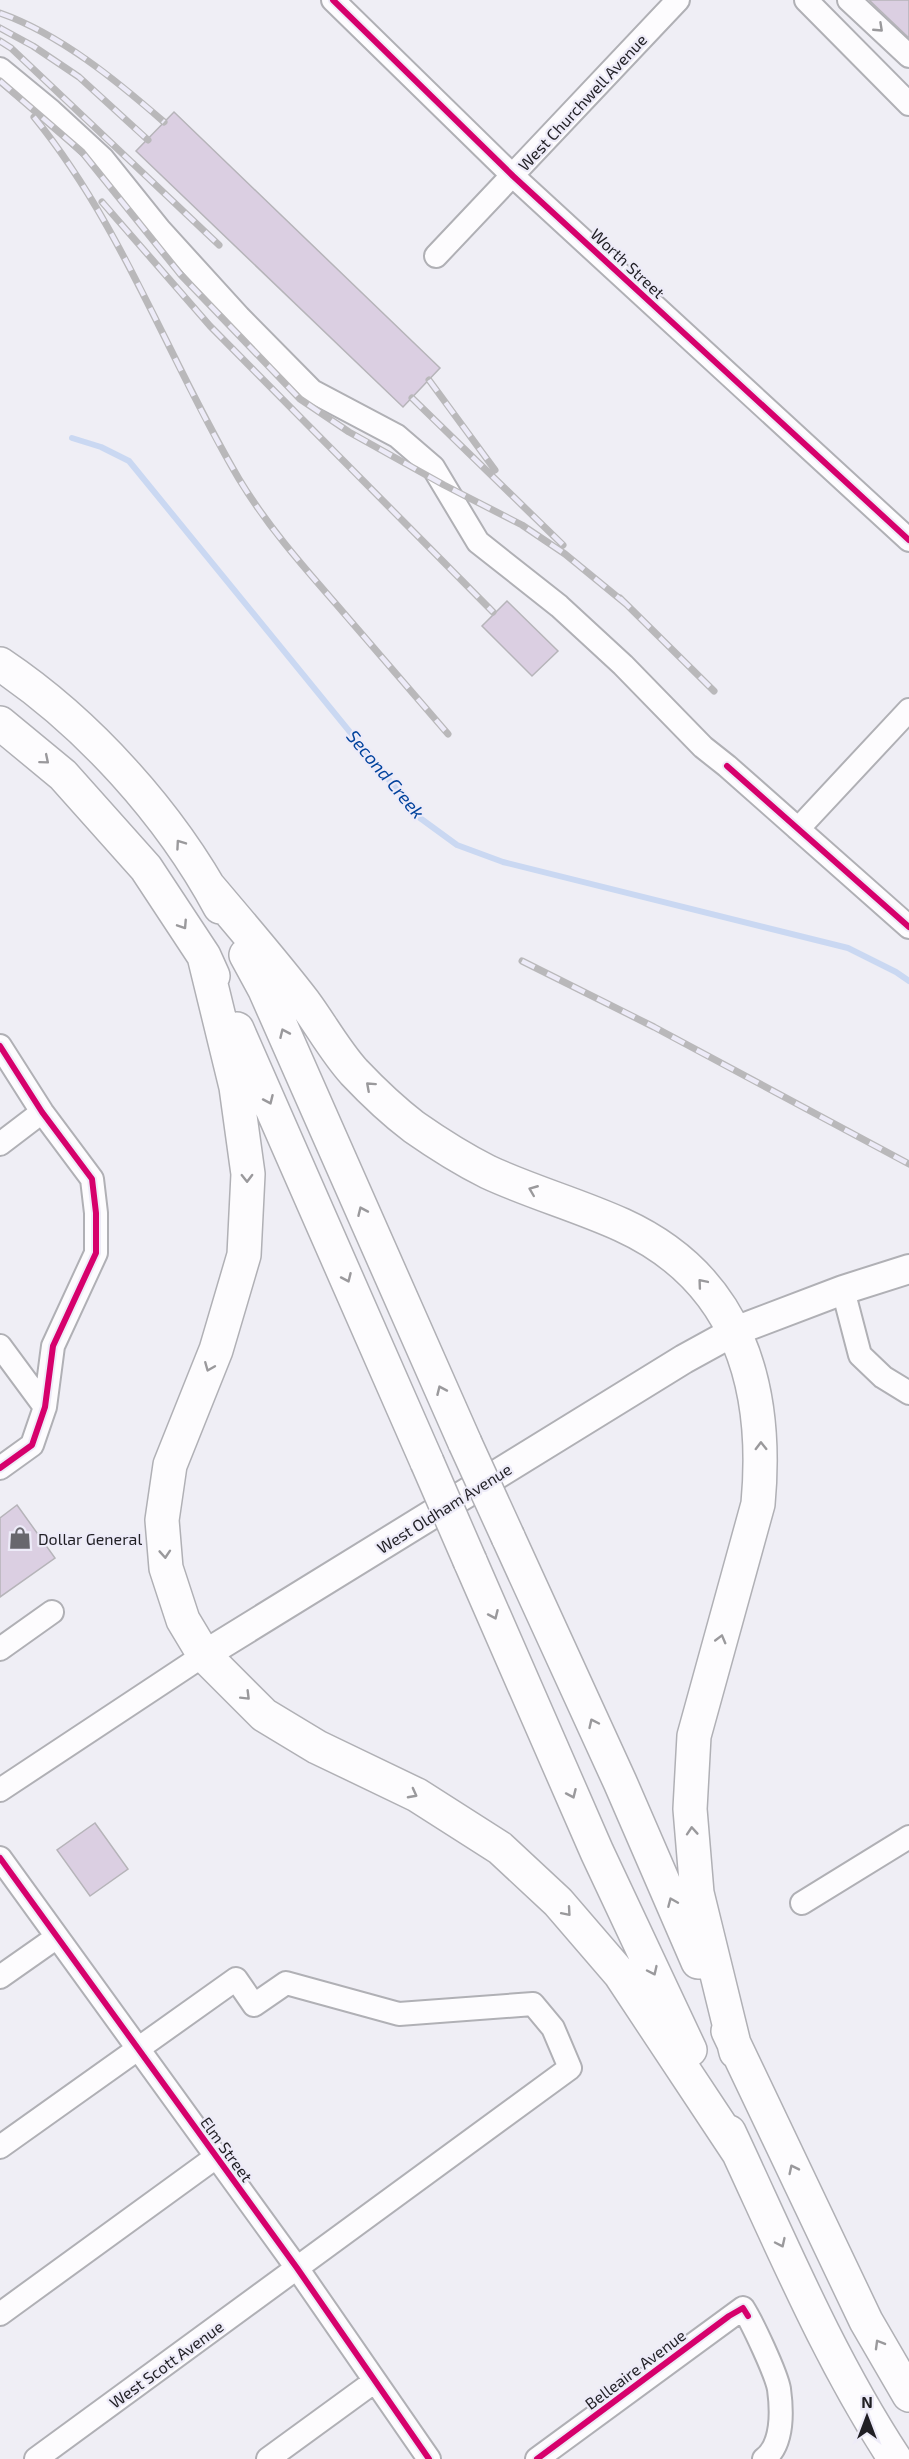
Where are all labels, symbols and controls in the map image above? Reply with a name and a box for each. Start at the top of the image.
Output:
one-way arrow [872,21,883,32]
street label: West Churchwell Avenue [514,30,650,174]
street label: Worth Street [587,224,669,302]
water label: Second Creek [343,725,429,823]
one-way arrow [38,753,49,764]
one-way arrow [176,840,187,851]
one-way arrow [176,919,188,929]
one-way arrow [279,1028,291,1039]
one-way arrow [366,1083,377,1094]
one-way arrow [261,1093,273,1104]
one-way arrow [241,1173,253,1182]
one-way arrow [529,1185,540,1197]
one-way arrow [357,1207,369,1218]
one-way arrow [340,1272,352,1283]
one-way arrow [698,1279,709,1290]
one-way arrow [204,1361,216,1372]
one-way arrow [436,1385,448,1396]
one-way arrow [755,1441,767,1450]
street label: West Oldham Avenue [373,1459,515,1557]
shop icon: Dollar General [7,1525,33,1551]
place label: Dollar General [38,1529,142,1548]
one-way arrow [158,1550,171,1559]
one-way arrow [487,1609,499,1620]
one-way arrow [714,1635,726,1645]
one-way arrow [238,1689,249,1700]
one-way arrow [589,1719,601,1730]
one-way arrow [407,1787,418,1798]
one-way arrow [565,1787,577,1798]
one-way arrow [686,1826,699,1835]
one-way arrow [667,1897,679,1908]
one-way arrow [560,1905,571,1916]
one-way arrow [646,1964,658,1975]
street label: Elm Street [197,2113,257,2185]
one-way arrow [788,2165,800,2176]
one-way arrow [773,2237,785,2248]
street label: West Scott Avenue [105,2316,227,2412]
street label: Belleaire Avenue [581,2325,689,2413]
one-way arrow [875,2340,887,2350]
north arrow [837,2387,897,2447]
text: N [861,2392,873,2411]

